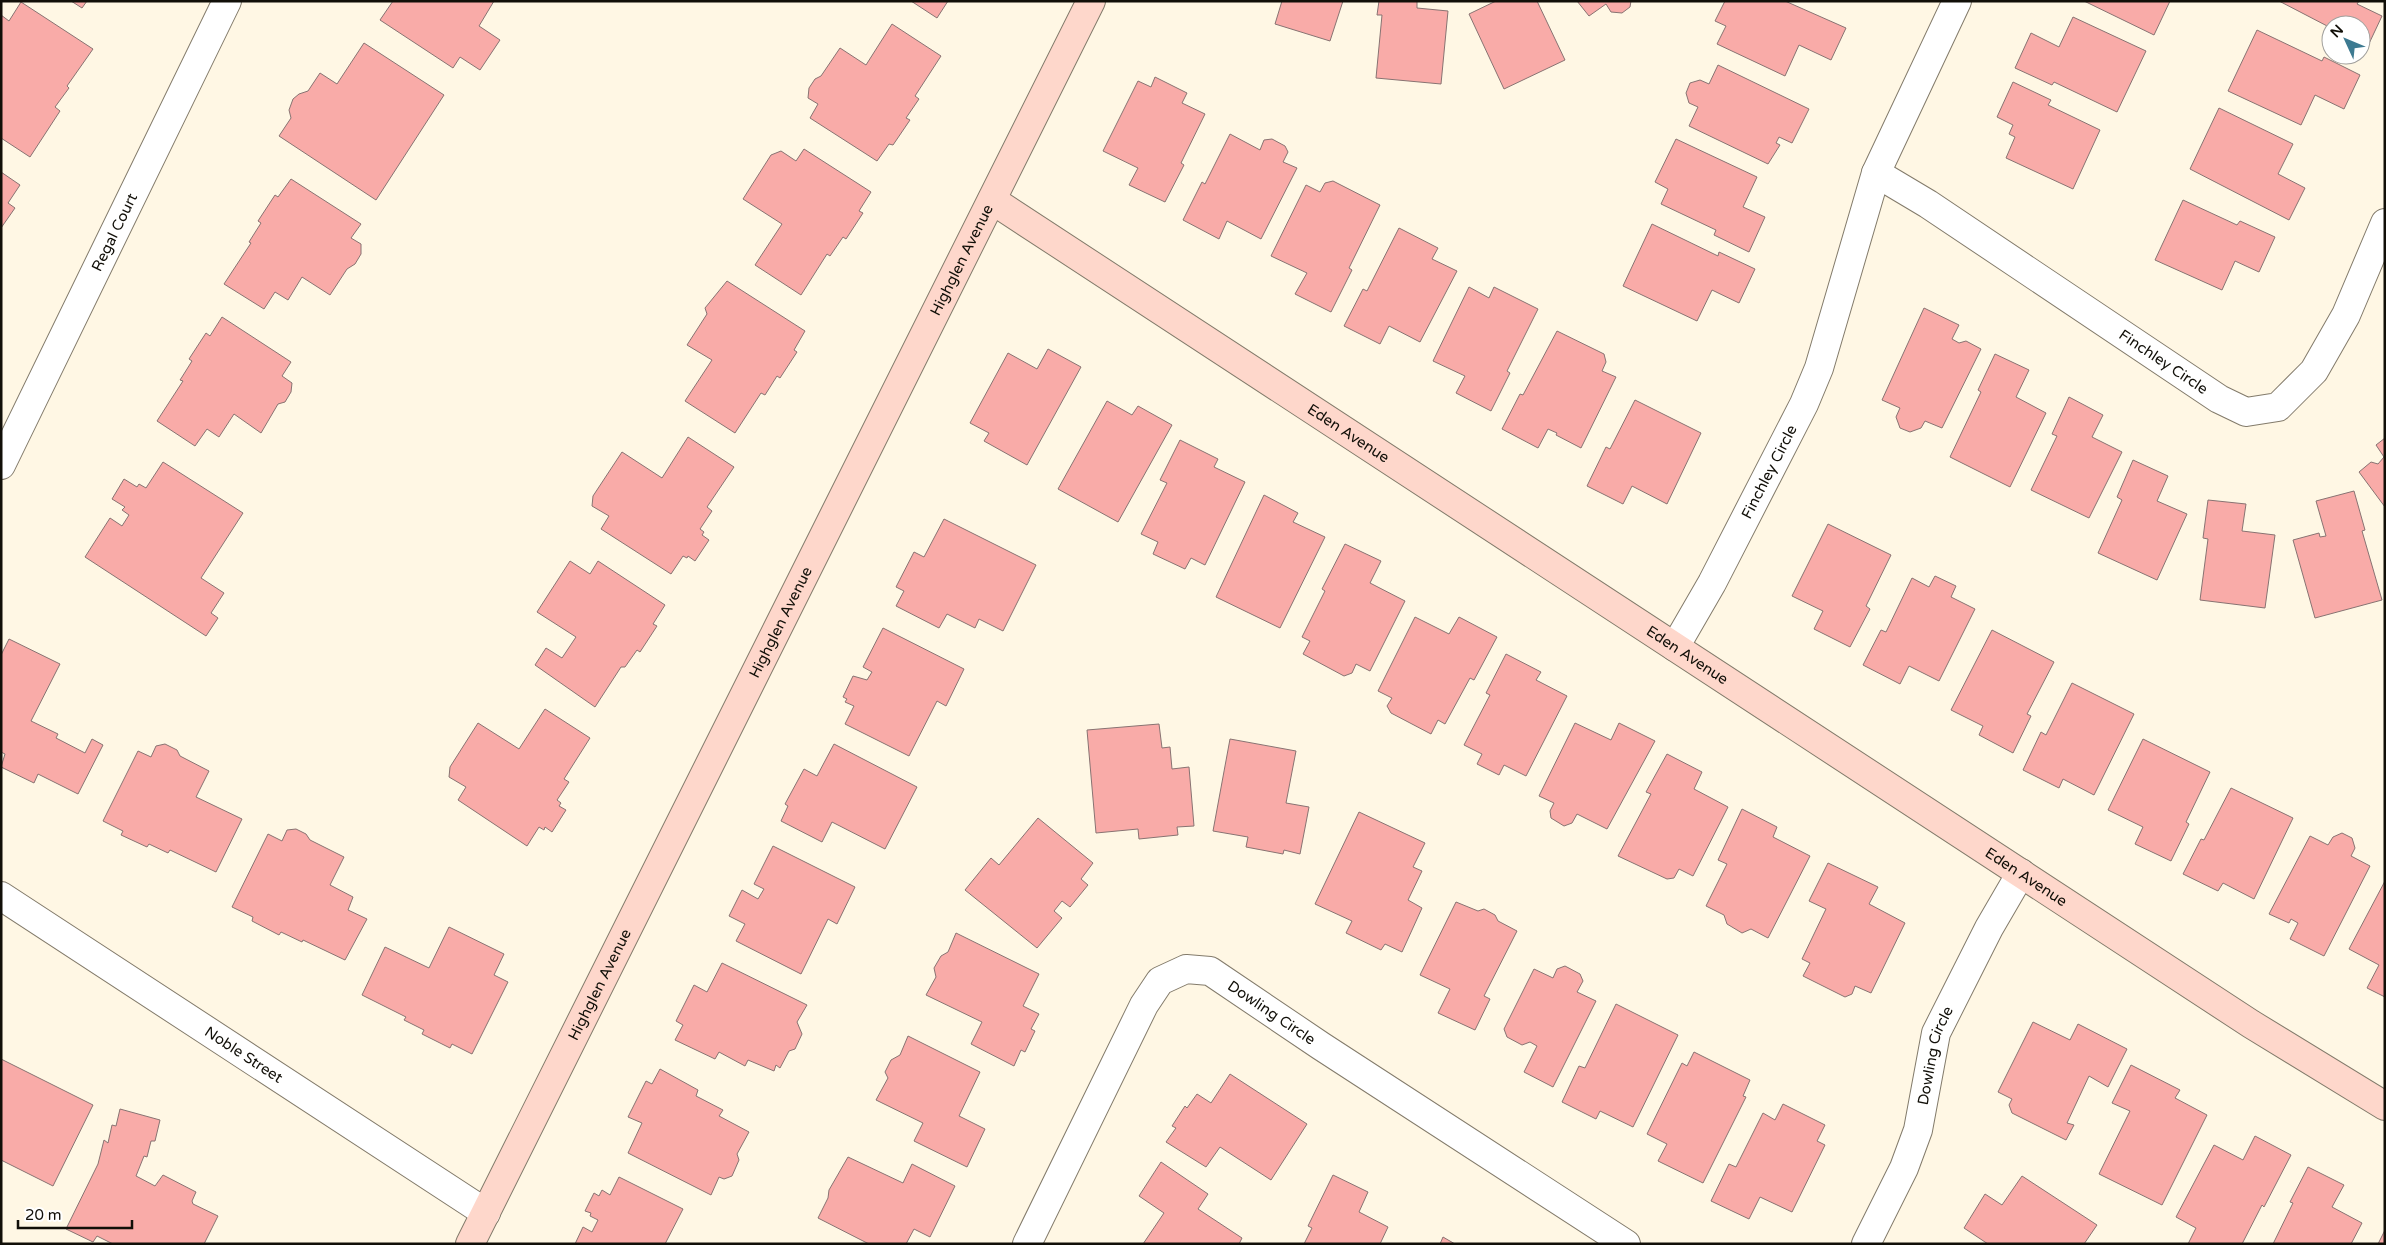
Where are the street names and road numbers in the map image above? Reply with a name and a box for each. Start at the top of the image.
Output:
street label: Regal Court [88,190,141,274]
street label: Highglen Avenue [926,201,997,319]
street label: Finchley Circle [2116,326,2211,398]
street label: Eden Avenue [1304,400,1393,467]
street label: Finchley Circle [1738,422,1801,522]
street label: Highglen Avenue [745,564,816,681]
street label: Eden Avenue [1643,622,1732,688]
street label: Eden Avenue [1982,844,2070,910]
street label: Highglen Avenue [564,926,635,1043]
street label: Dowling Circle [1224,977,1319,1049]
street label: Dowling Circle [1914,1003,1957,1106]
street label: Noble Street [201,1023,286,1087]

